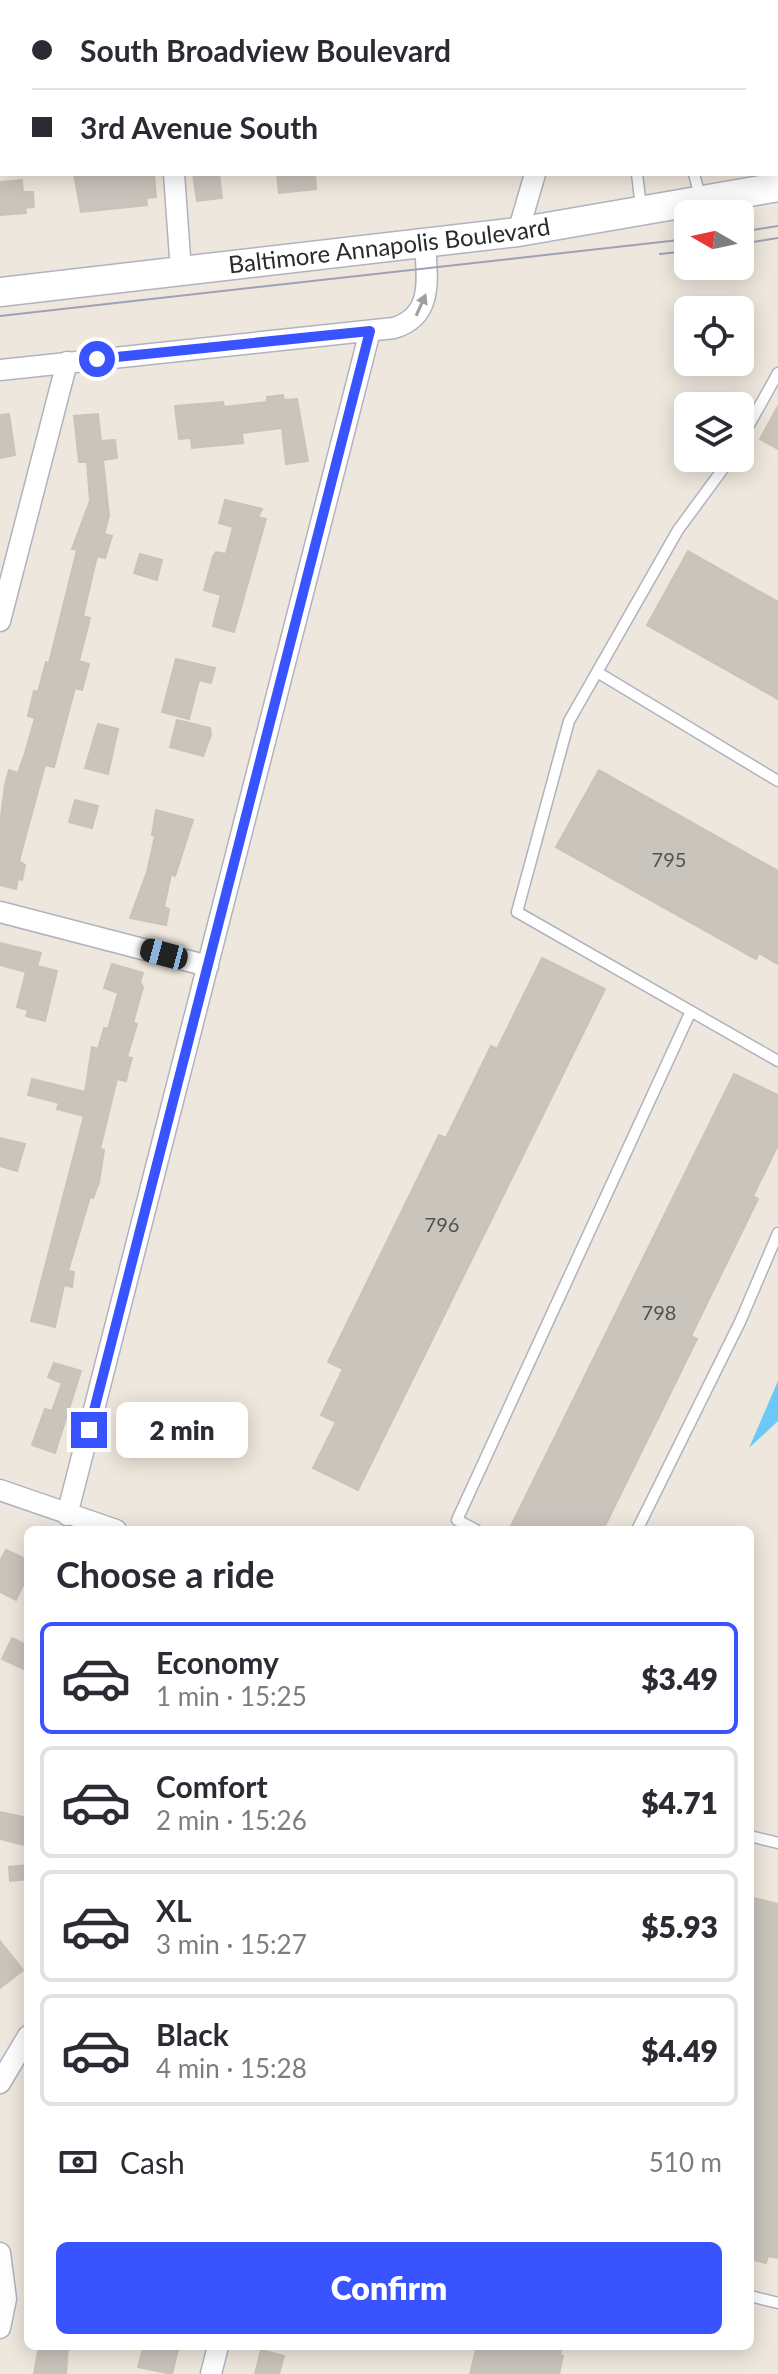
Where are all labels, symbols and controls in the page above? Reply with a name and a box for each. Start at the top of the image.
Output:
text: South Broadview Boulevard [80,32,451,68]
text: 3rd Avenue South [80,109,318,145]
north arrow [674,200,754,280]
map controls [674,200,754,472]
street label: Baltimore Annapolis Boulevard [227,211,552,278]
one-way arrow [414,293,427,316]
button: locate [674,296,754,376]
route start [79,341,115,377]
button: layers [674,392,754,472]
house number: 795 [652,847,686,871]
car [138,936,190,972]
house number: 796 [425,1212,459,1236]
house number: 798 [642,1300,676,1324]
callout: 2 min [117,1402,249,1458]
route end [71,1412,107,1448]
text: 2 min [150,1414,214,1446]
text: Choose a ride [56,1552,275,1596]
icon: car [60,1642,132,1714]
text: Economy [156,1644,279,1680]
text: $3.49 [641,1660,718,1696]
text: 1 min · 15:25 [156,1680,307,1712]
icon: car [60,1766,132,1838]
text: Comfort [156,1768,268,1804]
text: $4.71 [641,1784,718,1820]
text: 2 min · 15:26 [156,1804,307,1836]
icon: car [60,1890,132,1962]
text: XL [156,1892,192,1928]
text: $5.93 [641,1908,718,1944]
text: 3 min · 15:27 [156,1928,307,1960]
icon: car [60,2014,132,2086]
text: Black [156,2016,229,2052]
text: $4.49 [641,2032,718,2068]
text: 4 min · 15:28 [156,2052,307,2084]
icon: cash [56,2140,100,2184]
text: Cash [120,2144,185,2180]
text: 510 m [649,2146,722,2178]
button: Confirm [56,2242,722,2334]

